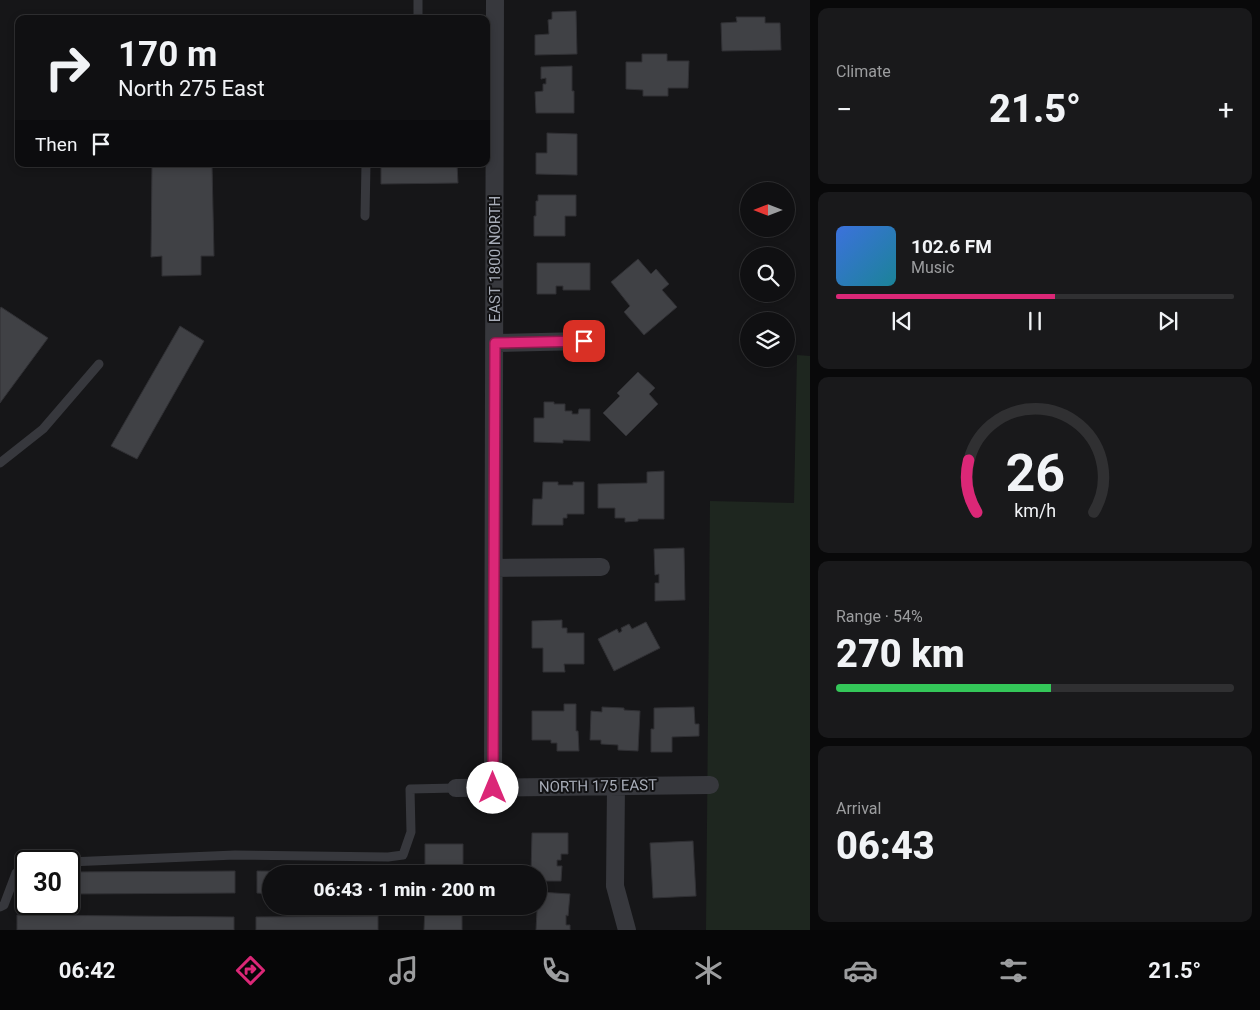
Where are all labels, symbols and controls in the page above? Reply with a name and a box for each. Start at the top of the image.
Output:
text: 170 m [118,34,217,75]
icon: right [35,35,100,100]
text: Climate [836,62,891,81]
text: North 275 East [118,76,265,101]
text: 21.5° [989,87,1081,131]
text: − [836,93,852,126]
text: + [1218,93,1234,126]
icon: arrive [87,130,115,158]
text: Then [35,133,77,156]
north arrow [740,182,795,238]
map controls [740,182,795,367]
street label: EAST 1800 NORTH [486,196,504,322]
text: 102.6 FM [911,235,992,258]
button: search [740,247,795,302]
text: Music [911,258,954,277]
icon: previous [888,307,916,335]
icon: pause [1021,307,1049,335]
icon: next [1154,307,1182,335]
button: layers [740,312,795,367]
pin [563,320,605,362]
icon: arrive [570,327,598,355]
text: 26 [1005,443,1065,504]
text: km/h [1014,500,1056,521]
text: Range · 54% [836,607,923,626]
text: 270 km [836,632,965,676]
position arrow [466,761,518,813]
street label: NORTH 175 EAST [539,776,657,796]
text: Arrival [836,799,881,818]
text: 06:43 [836,824,935,868]
speed limit sign: 30 [15,850,80,915]
text: 06:43 · 1 min · 200 m [313,878,496,901]
icon: directions [233,953,268,988]
icon: music [386,953,421,988]
icon: phone [538,953,573,988]
icon: climate [691,953,726,988]
icon: car [843,953,878,988]
icon: filters [996,953,1031,988]
text: 06:42 [59,958,115,983]
text: 21.5° [1148,958,1201,983]

